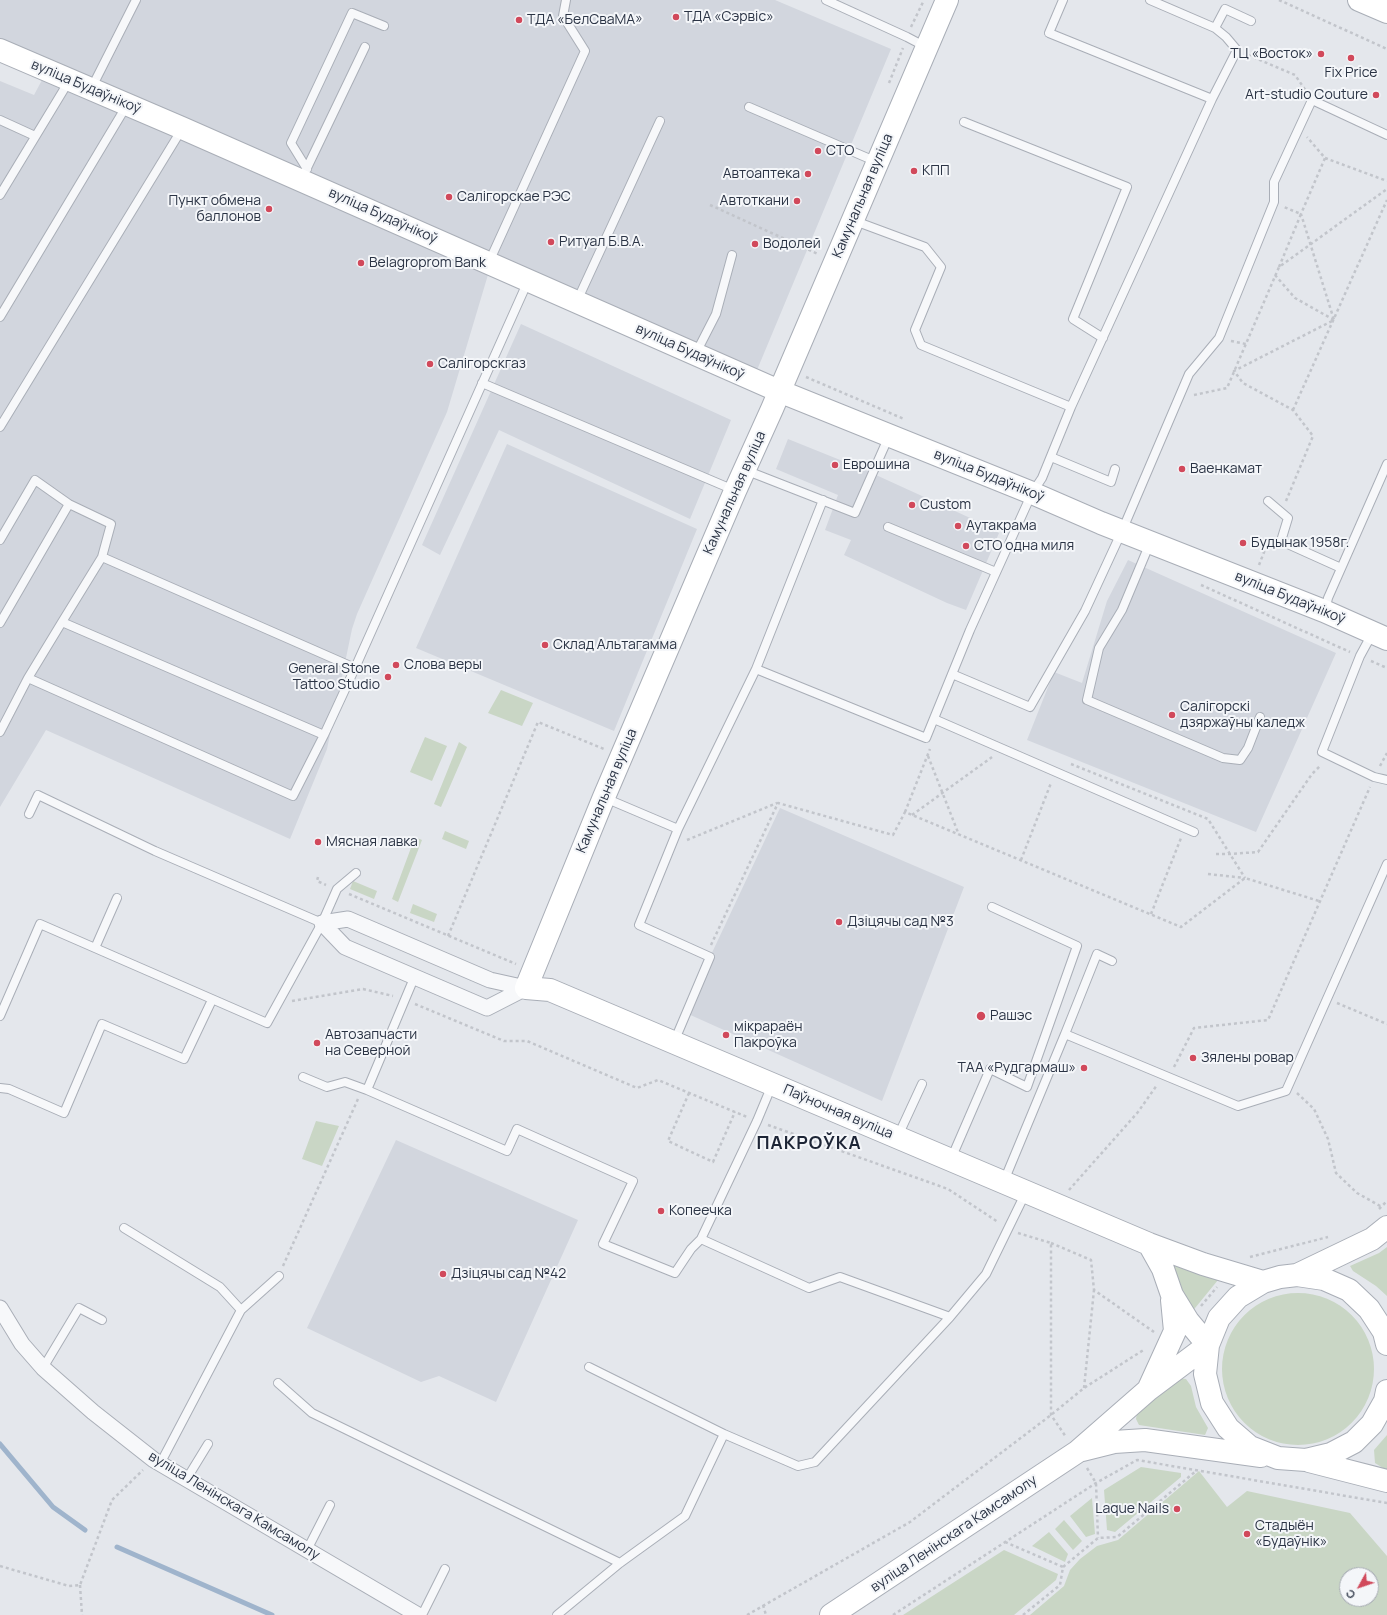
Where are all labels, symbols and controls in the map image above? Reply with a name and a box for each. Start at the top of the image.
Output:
place label: ТДА «Сэрвіс» [684,9,774,25]
place label: ТДА «БелСваМА» [527,12,643,28]
marker: ТДА «Сэрвіс» [671,12,681,22]
marker: ТДА «БелСваМА» [514,15,524,25]
place label: ТЦ «Восток» [1230,46,1313,62]
marker: ТЦ «Восток» [1316,49,1326,59]
marker: Fix Price [1346,53,1356,63]
street label: вуліца Будаўнікоў [29,56,143,118]
place label: Fix Price [1325,65,1377,81]
place label: Art-studio Couture [1245,87,1368,103]
marker: Art-studio Couture [1371,90,1381,100]
street label: Камунальная вуліца [829,131,897,261]
place label: СТО [826,143,854,159]
marker: СТО [813,146,823,156]
place label: КПП [922,163,950,179]
place label: Автоаптека [723,166,800,182]
marker: КПП [909,166,919,176]
marker: Автоаптека [803,169,813,179]
street label: вуліца Будаўнікоў [326,184,440,248]
place label: Салігорскае РЭС [457,189,571,205]
marker: Салігорскае РЭС [444,192,454,202]
place label: Пункт обмена баллонов [168,193,261,226]
place label: Автоткани [720,193,789,209]
marker: Автоткани [792,196,802,206]
marker: Пункт обмена баллонов [264,204,274,214]
place label: Ритуал Б.В.А. [559,234,644,250]
place label: Водолей [763,236,821,252]
marker: Ритуал Б.В.А. [546,237,556,247]
marker: Водолей [750,239,760,249]
place label: Belagroprom Bank [369,255,486,271]
marker: Belagroprom Bank [356,258,366,268]
street label: вуліца Будаўнікоў [633,320,747,384]
place label: Салігорскгаз [438,356,526,372]
marker: Салігорскгаз [425,359,435,369]
street label: Камунальная вуліца [700,429,770,557]
street label: вуліца Будаўнікоў [931,446,1047,506]
place label: Еврошина [843,457,910,473]
marker: Еврошина [830,460,840,470]
place label: Ваенкамат [1190,461,1262,477]
marker: Ваенкамат [1177,464,1187,474]
place label: Custom [920,497,971,513]
marker: Custom [907,500,917,510]
place label: Аутакрама [966,518,1037,534]
marker: Аутакрама [953,521,963,531]
place label: Будынак 1958г. [1251,535,1349,551]
place label: СТО одна миля [974,538,1074,554]
marker: Будынак 1958г. [1238,538,1248,548]
marker: СТО одна миля [961,541,971,551]
street label: вуліца Будаўнікоў [1232,568,1348,628]
place label: Склад Альтагамма [553,637,677,653]
marker: Склад Альтагамма [540,640,550,650]
place label: Слова веры [404,657,482,673]
marker: Слова веры [391,660,401,670]
place label: General Stone Tattoo Studio [288,661,380,694]
marker: General Stone Tattoo Studio [383,672,393,682]
place label: Салігорскі дзяржаўны каледж [1180,699,1305,732]
marker: Салігорскі дзяржаўны каледж [1167,710,1177,720]
street label: Камунальная вуліца [573,726,641,856]
place label: Мясная лавка [326,834,418,850]
marker: Мясная лавка [313,837,323,847]
place label: Дзіцячы сад №3 [847,914,954,930]
marker: Дзіцячы сад №3 [834,917,844,927]
place label: Рашэс [990,1008,1032,1024]
marker: Рашэс [975,1010,987,1022]
place label: мікрараён Пакроўка [734,1019,802,1052]
place label: Автозапчасти на Северной [325,1027,417,1060]
marker: мікрараён Пакроўка [721,1030,731,1040]
marker: Автозапчасти на Северной [312,1038,322,1048]
place label: Зялены ровар [1201,1050,1294,1066]
marker: Зялены ровар [1188,1053,1198,1063]
place label: ТАА «Рудгармаш» [958,1060,1076,1076]
marker: ТАА «Рудгармаш» [1079,1063,1089,1073]
street label: Паўночная вуліца [781,1081,895,1143]
district label: ПАКРОЎКА [757,1133,861,1155]
place label: Копеечка [669,1203,732,1219]
marker: Копеечка [656,1206,666,1216]
place label: Дзіцячы сад №42 [451,1266,566,1282]
marker: Дзіцячы сад №42 [438,1269,448,1279]
street label: вуліца Ленінскага Камсамолу [145,1448,323,1564]
street label: вуліца Ленінскага Камсамолу [868,1472,1040,1596]
place label: Laque Nails [1095,1501,1169,1517]
marker: Laque Nails [1172,1504,1182,1514]
place label: Стадыён «Будаўнік» [1255,1518,1327,1550]
marker: Стадыён «Будаўнік» [1242,1529,1252,1539]
north arrow [1339,1567,1379,1607]
text: С [1342,1586,1359,1602]

